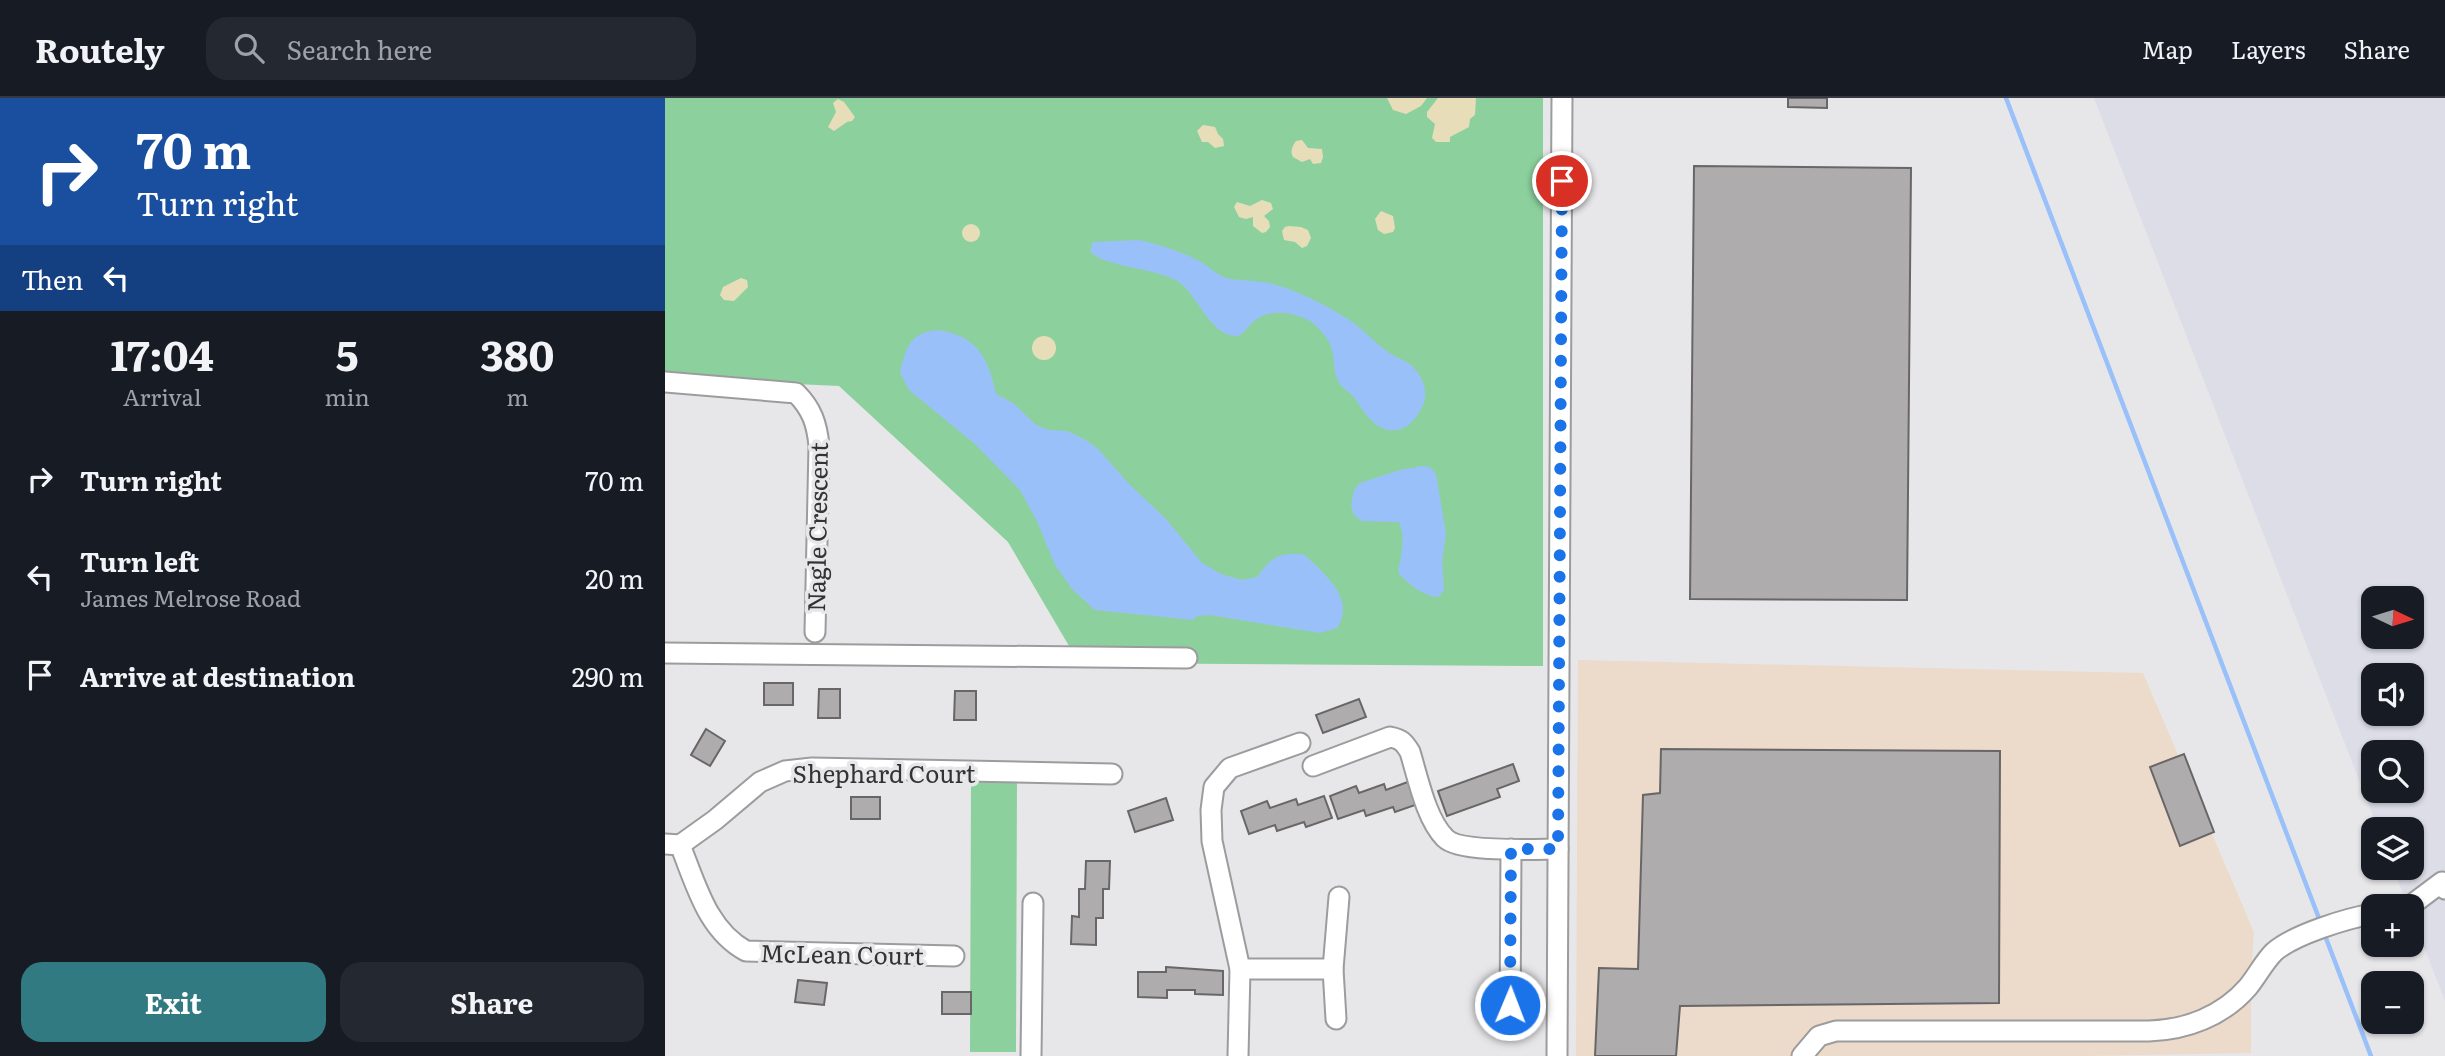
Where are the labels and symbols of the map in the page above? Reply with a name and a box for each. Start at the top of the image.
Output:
pin [1532,151,1592,211]
street label: Nagle Crescent [797,442,835,612]
north arrow [2361,586,2424,649]
street label: Shephard Court [793,755,976,790]
street label: McLean Court [760,934,924,972]
position arrow [1473,968,1547,1042]

